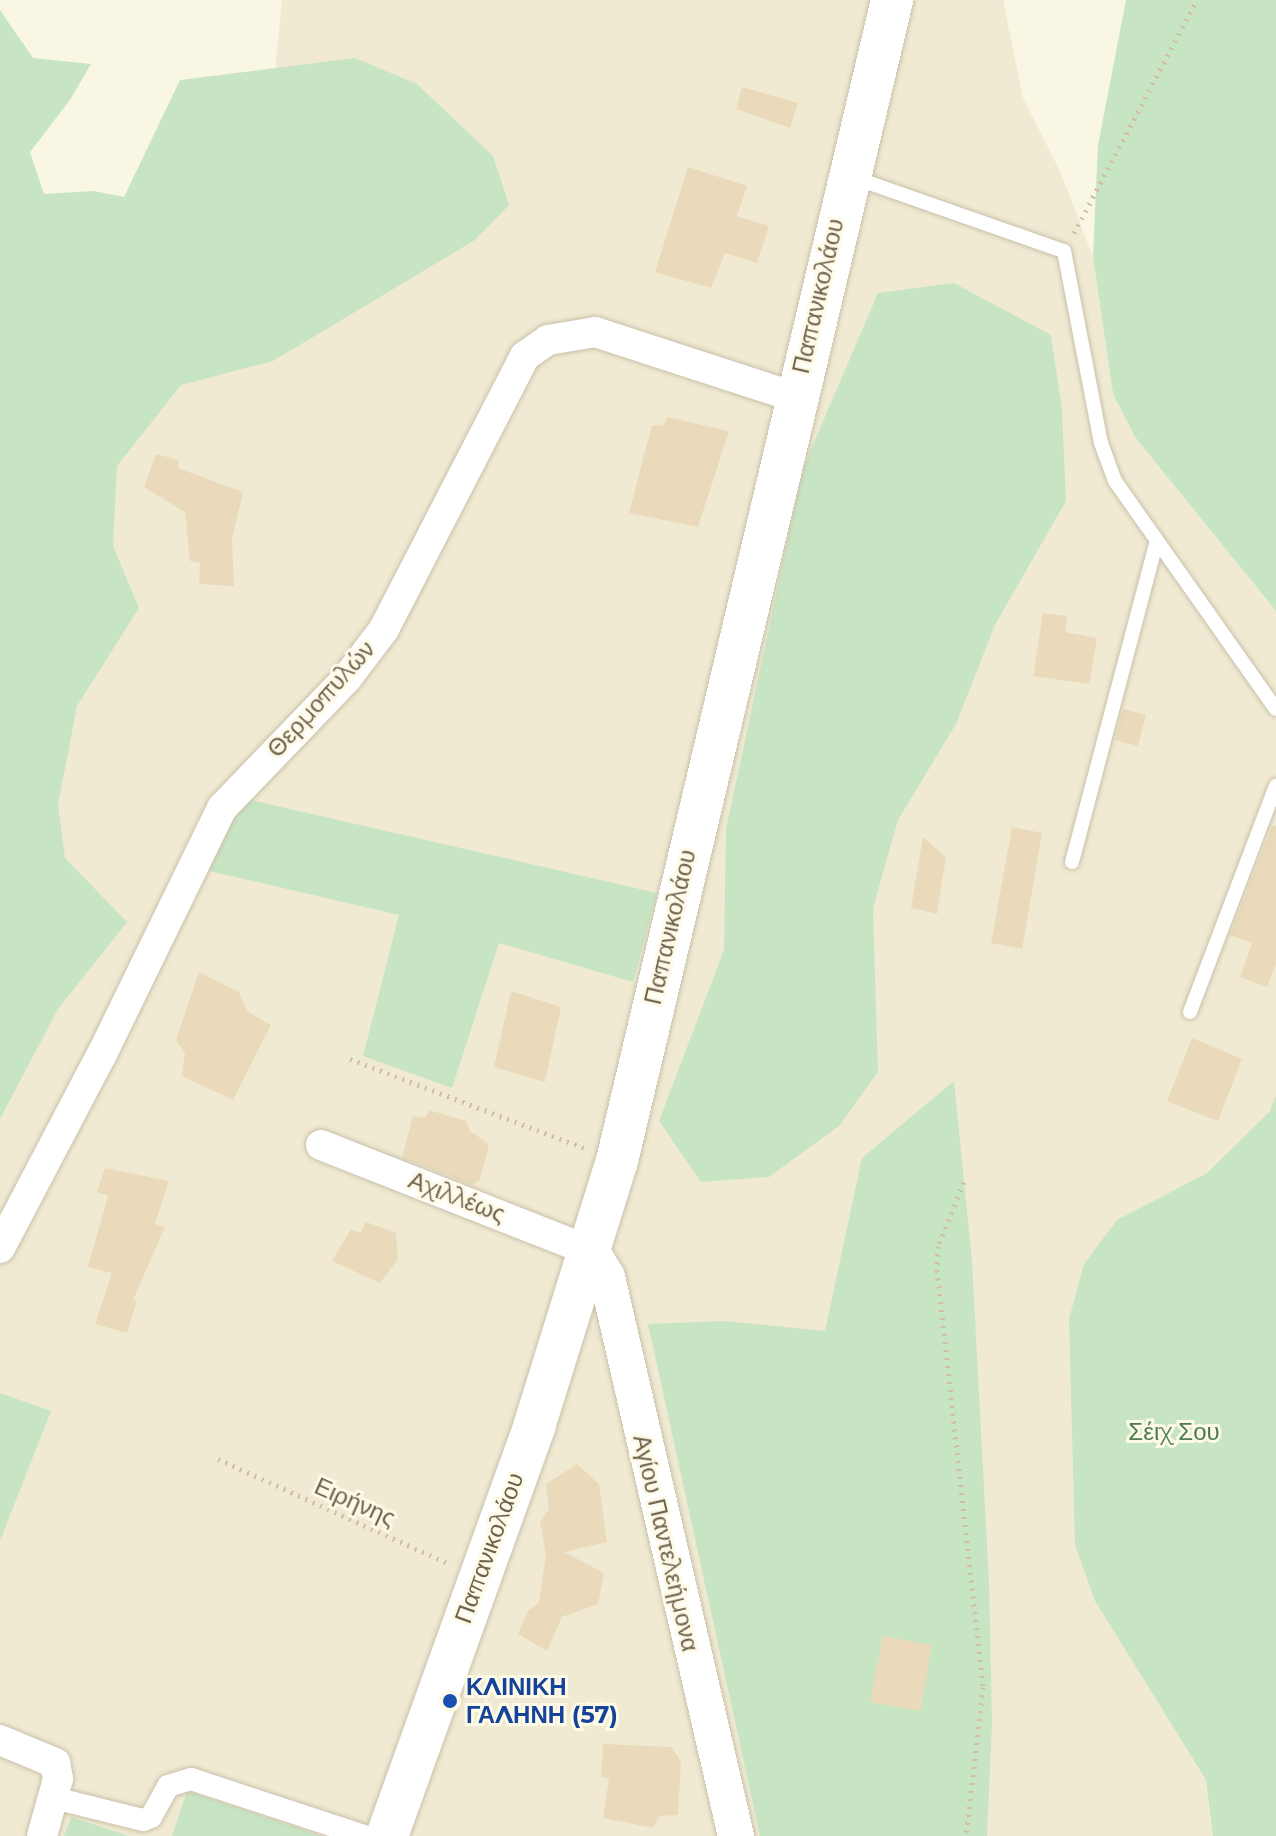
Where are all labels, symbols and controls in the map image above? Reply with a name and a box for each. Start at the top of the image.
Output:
street label: Παπανικολάου [786,216,850,376]
street label: Θερμοπυλών [261,635,381,763]
street label: Παπανικολάου [638,847,702,1007]
street label: Αχιλλέως [405,1165,509,1229]
park label: Σέιχ Σου [1128,1418,1220,1446]
street label: Αγίου Παντελεήμονα [627,1432,705,1654]
street label: Παπανικολάου [448,1469,530,1627]
street label: Ειρήνης [310,1472,400,1532]
place label: ΚΛΙΝΙΚΗ ΓΑΛΗΝΗ (57) [466,1673,618,1729]
marker: ΚΛΙΝΙΚΗ ΓΑΛΗΝΗ (57) [441,1692,459,1710]

